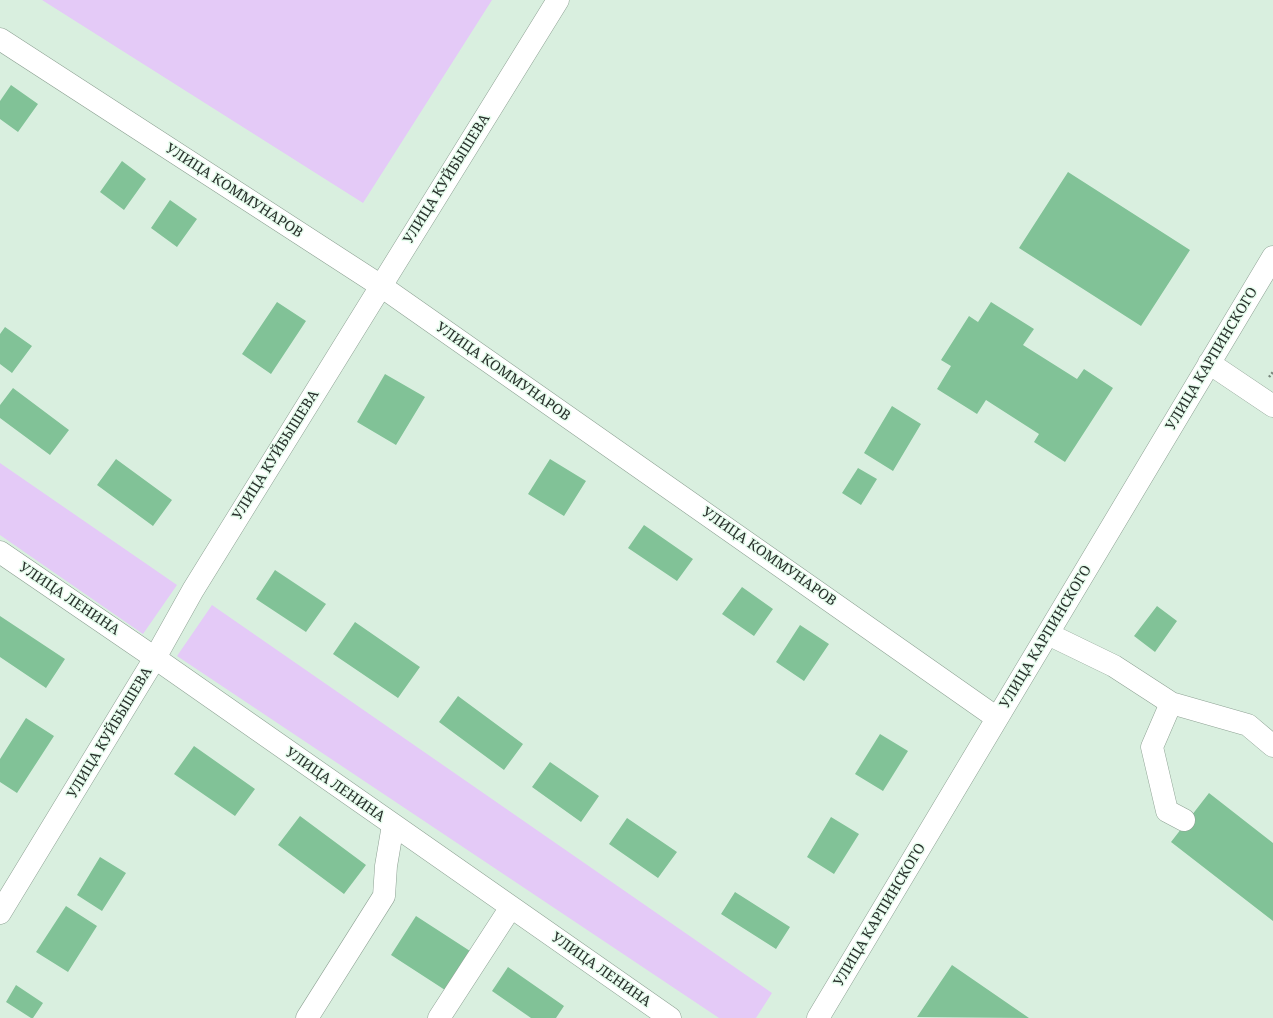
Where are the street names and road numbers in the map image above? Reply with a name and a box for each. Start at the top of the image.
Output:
street label: УЛИЦА КУЙБЫШЕВА [400,111,494,247]
street label: УЛИЦА КОММУНАРОВ [162,140,306,242]
street label: УЛИЦА КАРПИНСКОГО [1163,284,1261,434]
street label: УЛИЦА КОММУНАРОВ [433,319,573,425]
street label: УЛИЦА КУЙБЫШЕВА [229,387,323,523]
street label: УЛИЦА КОММУНАРОВ [699,504,839,610]
street label: УЛИЦА ЛЕНИНА [16,559,122,639]
street label: УЛИЦА КАРПИНСКОГО [997,562,1095,712]
street label: УЛИЦА КУЙБЫШЕВА [64,664,156,802]
street label: УЛИЦА ЛЕНИНА [282,744,388,826]
street label: УЛИЦА КАРПИНСКОГО [831,840,929,990]
street label: УЛИЦА ЛЕНИНА [548,929,654,1011]

